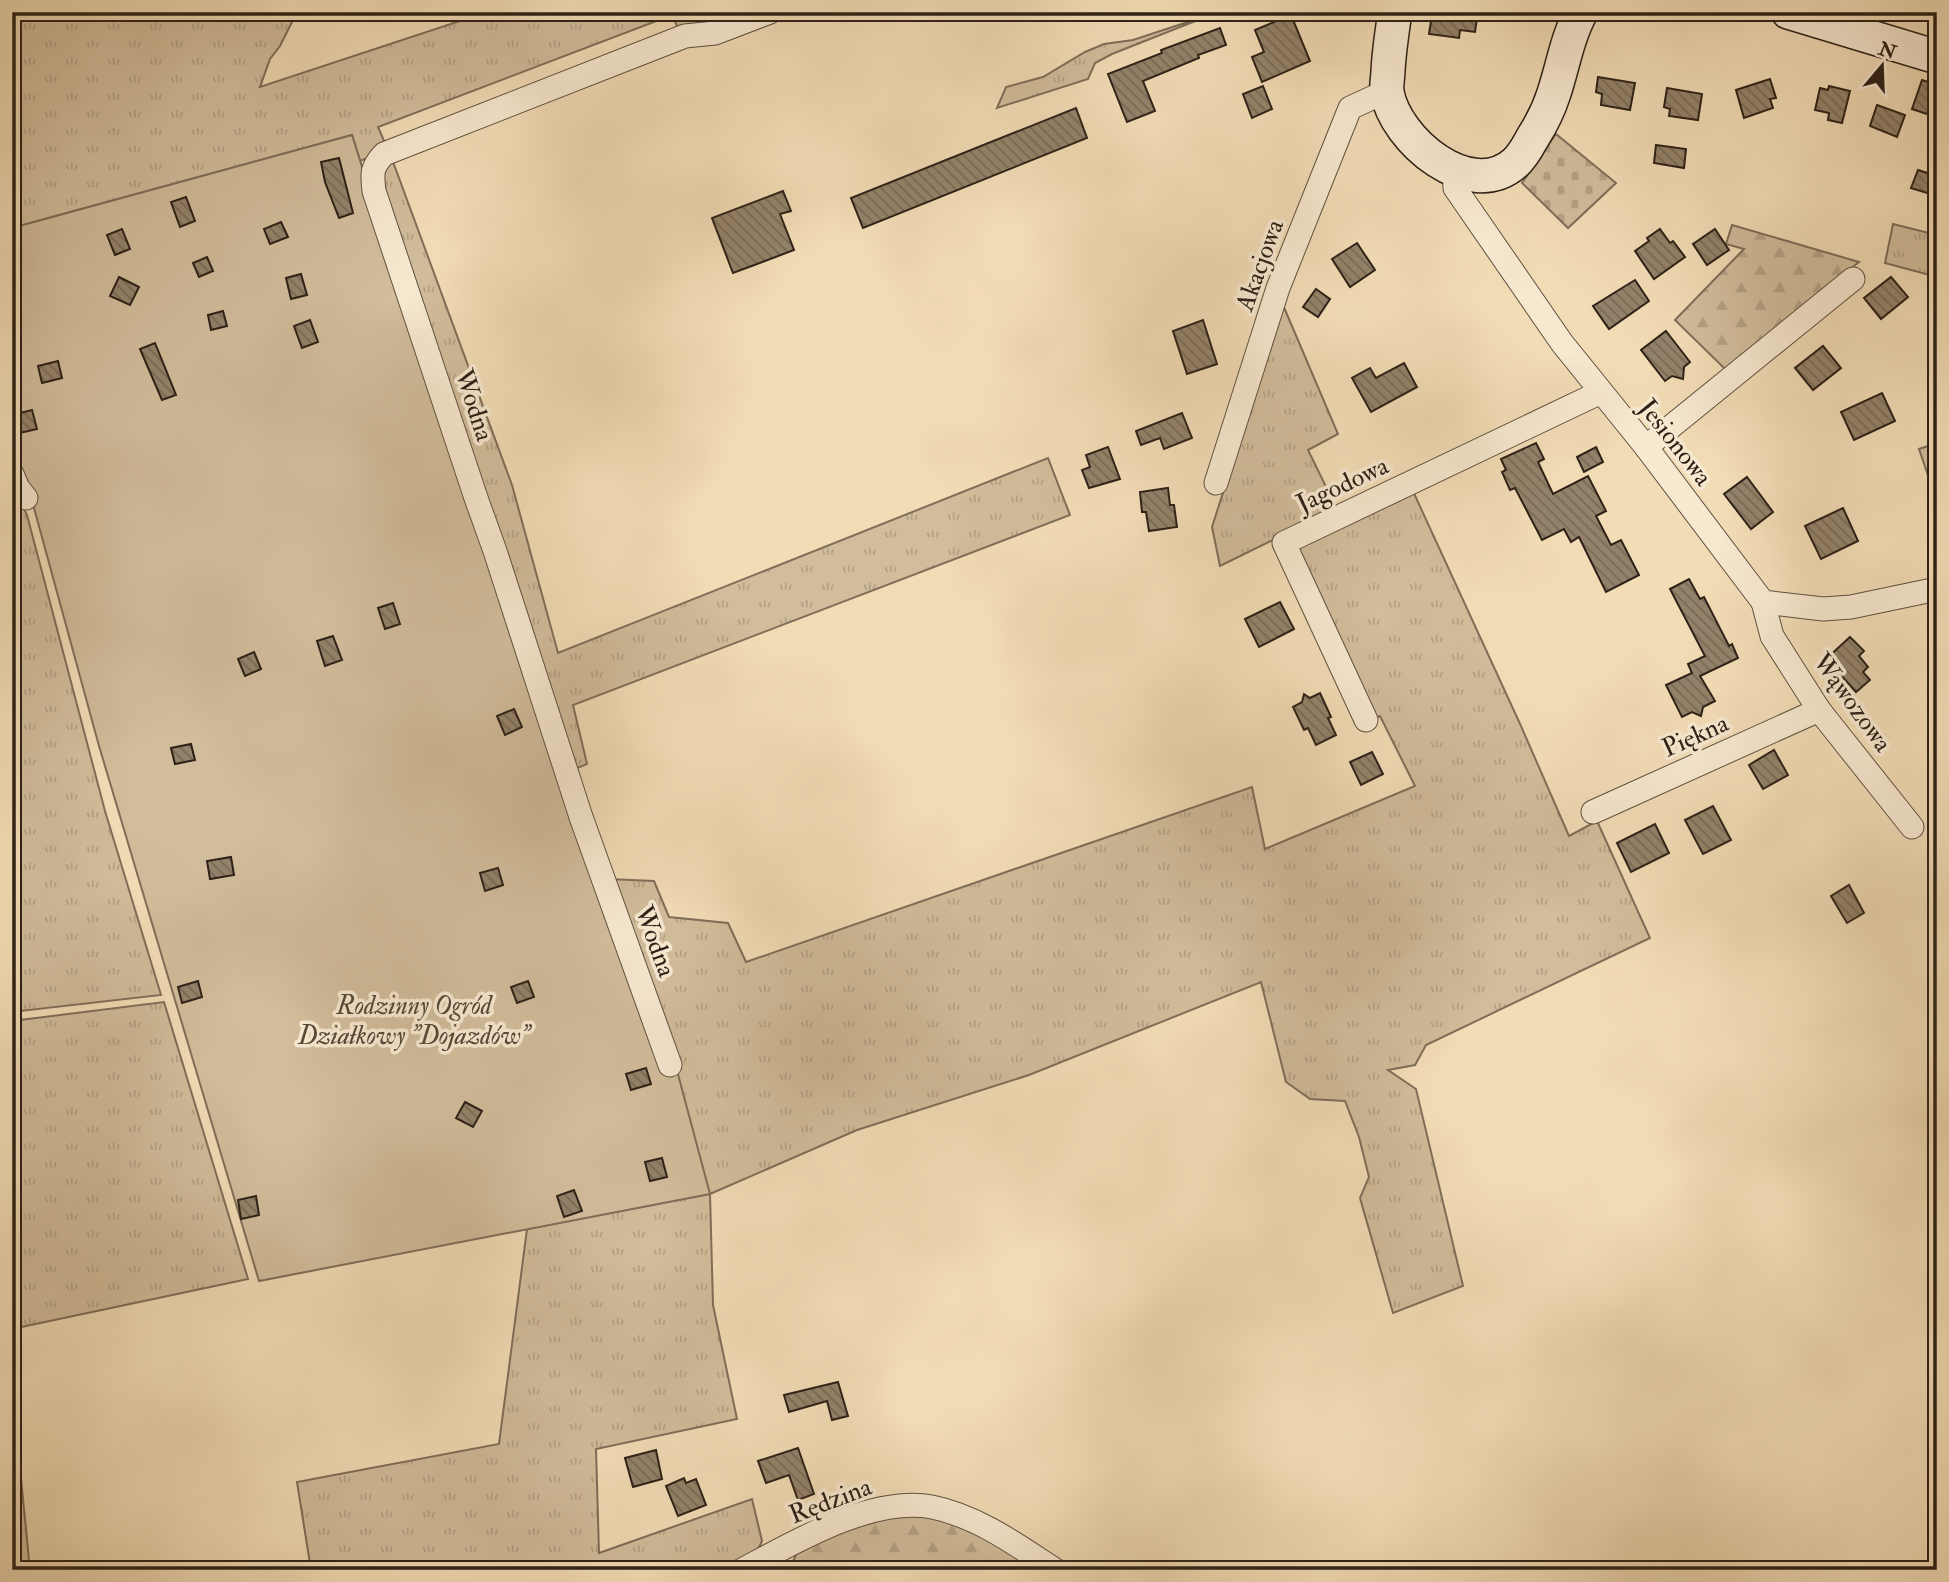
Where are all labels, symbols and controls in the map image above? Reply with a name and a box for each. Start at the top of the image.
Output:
north arrow [1848,32,1918,102]
text: N [1874,36,1900,65]
street label: Akacjowa [1228,215,1291,316]
street label: Wodna [447,364,501,446]
street label: Jesionowa [1631,392,1719,493]
street label: Jagodowa [1290,450,1394,520]
street label: Wąwozowa [1805,646,1899,759]
street label: Piękna [1657,707,1734,765]
street label: Wodna [627,900,683,982]
park label: Rodzinny Ogród Działkowy "Dojazdów" [297,990,533,1052]
street label: Rędzina [785,1471,876,1531]

